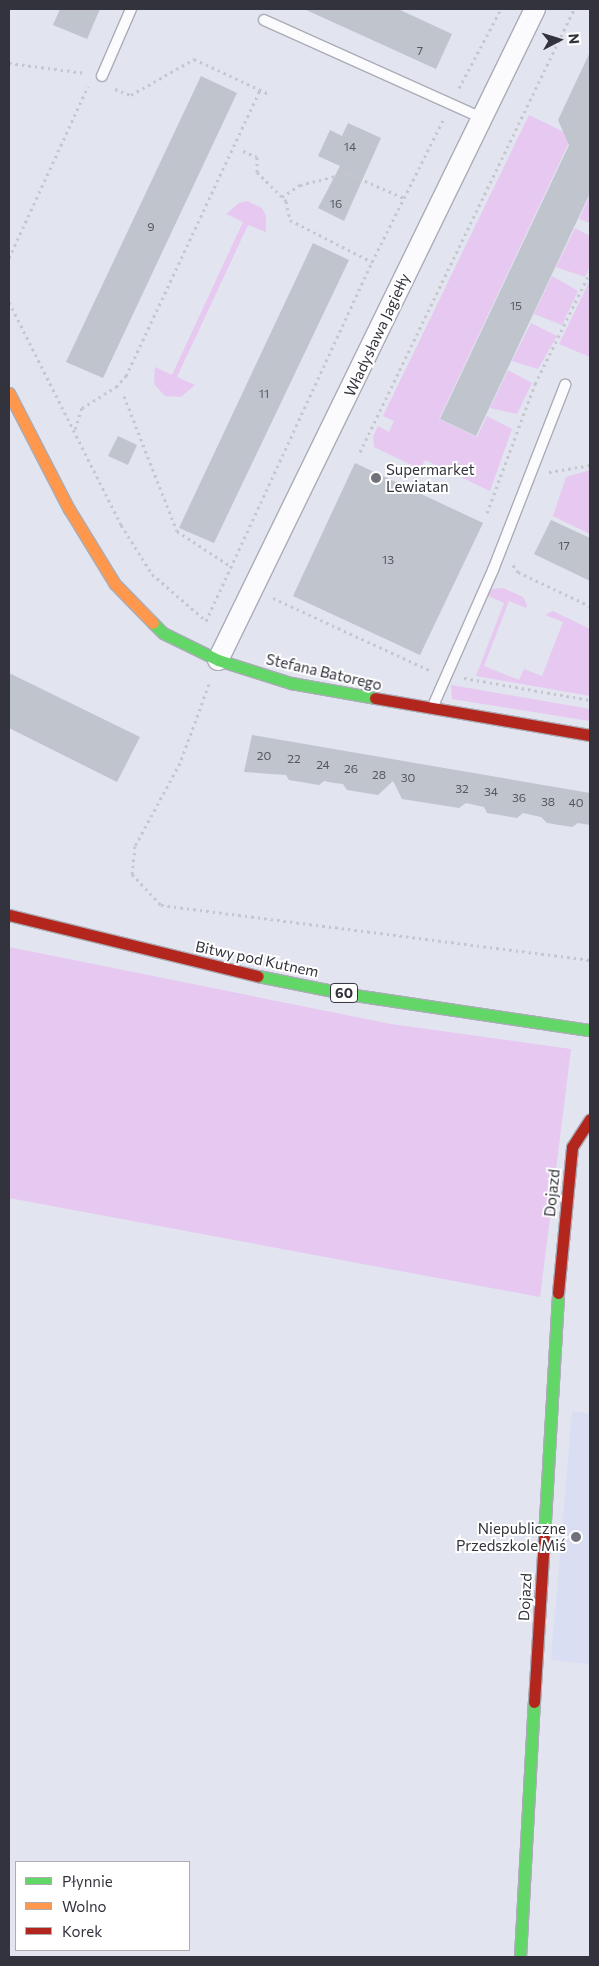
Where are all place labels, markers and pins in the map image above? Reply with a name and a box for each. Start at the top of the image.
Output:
place label: Supermarket Lewiatan [386,460,475,495]
marker: Supermarket Lewiatan [370,472,382,484]
place label: Niepubliczne Przedszkole Miś [456,1519,566,1554]
marker: Niepubliczne Przedszkole Miś [570,1531,582,1543]

